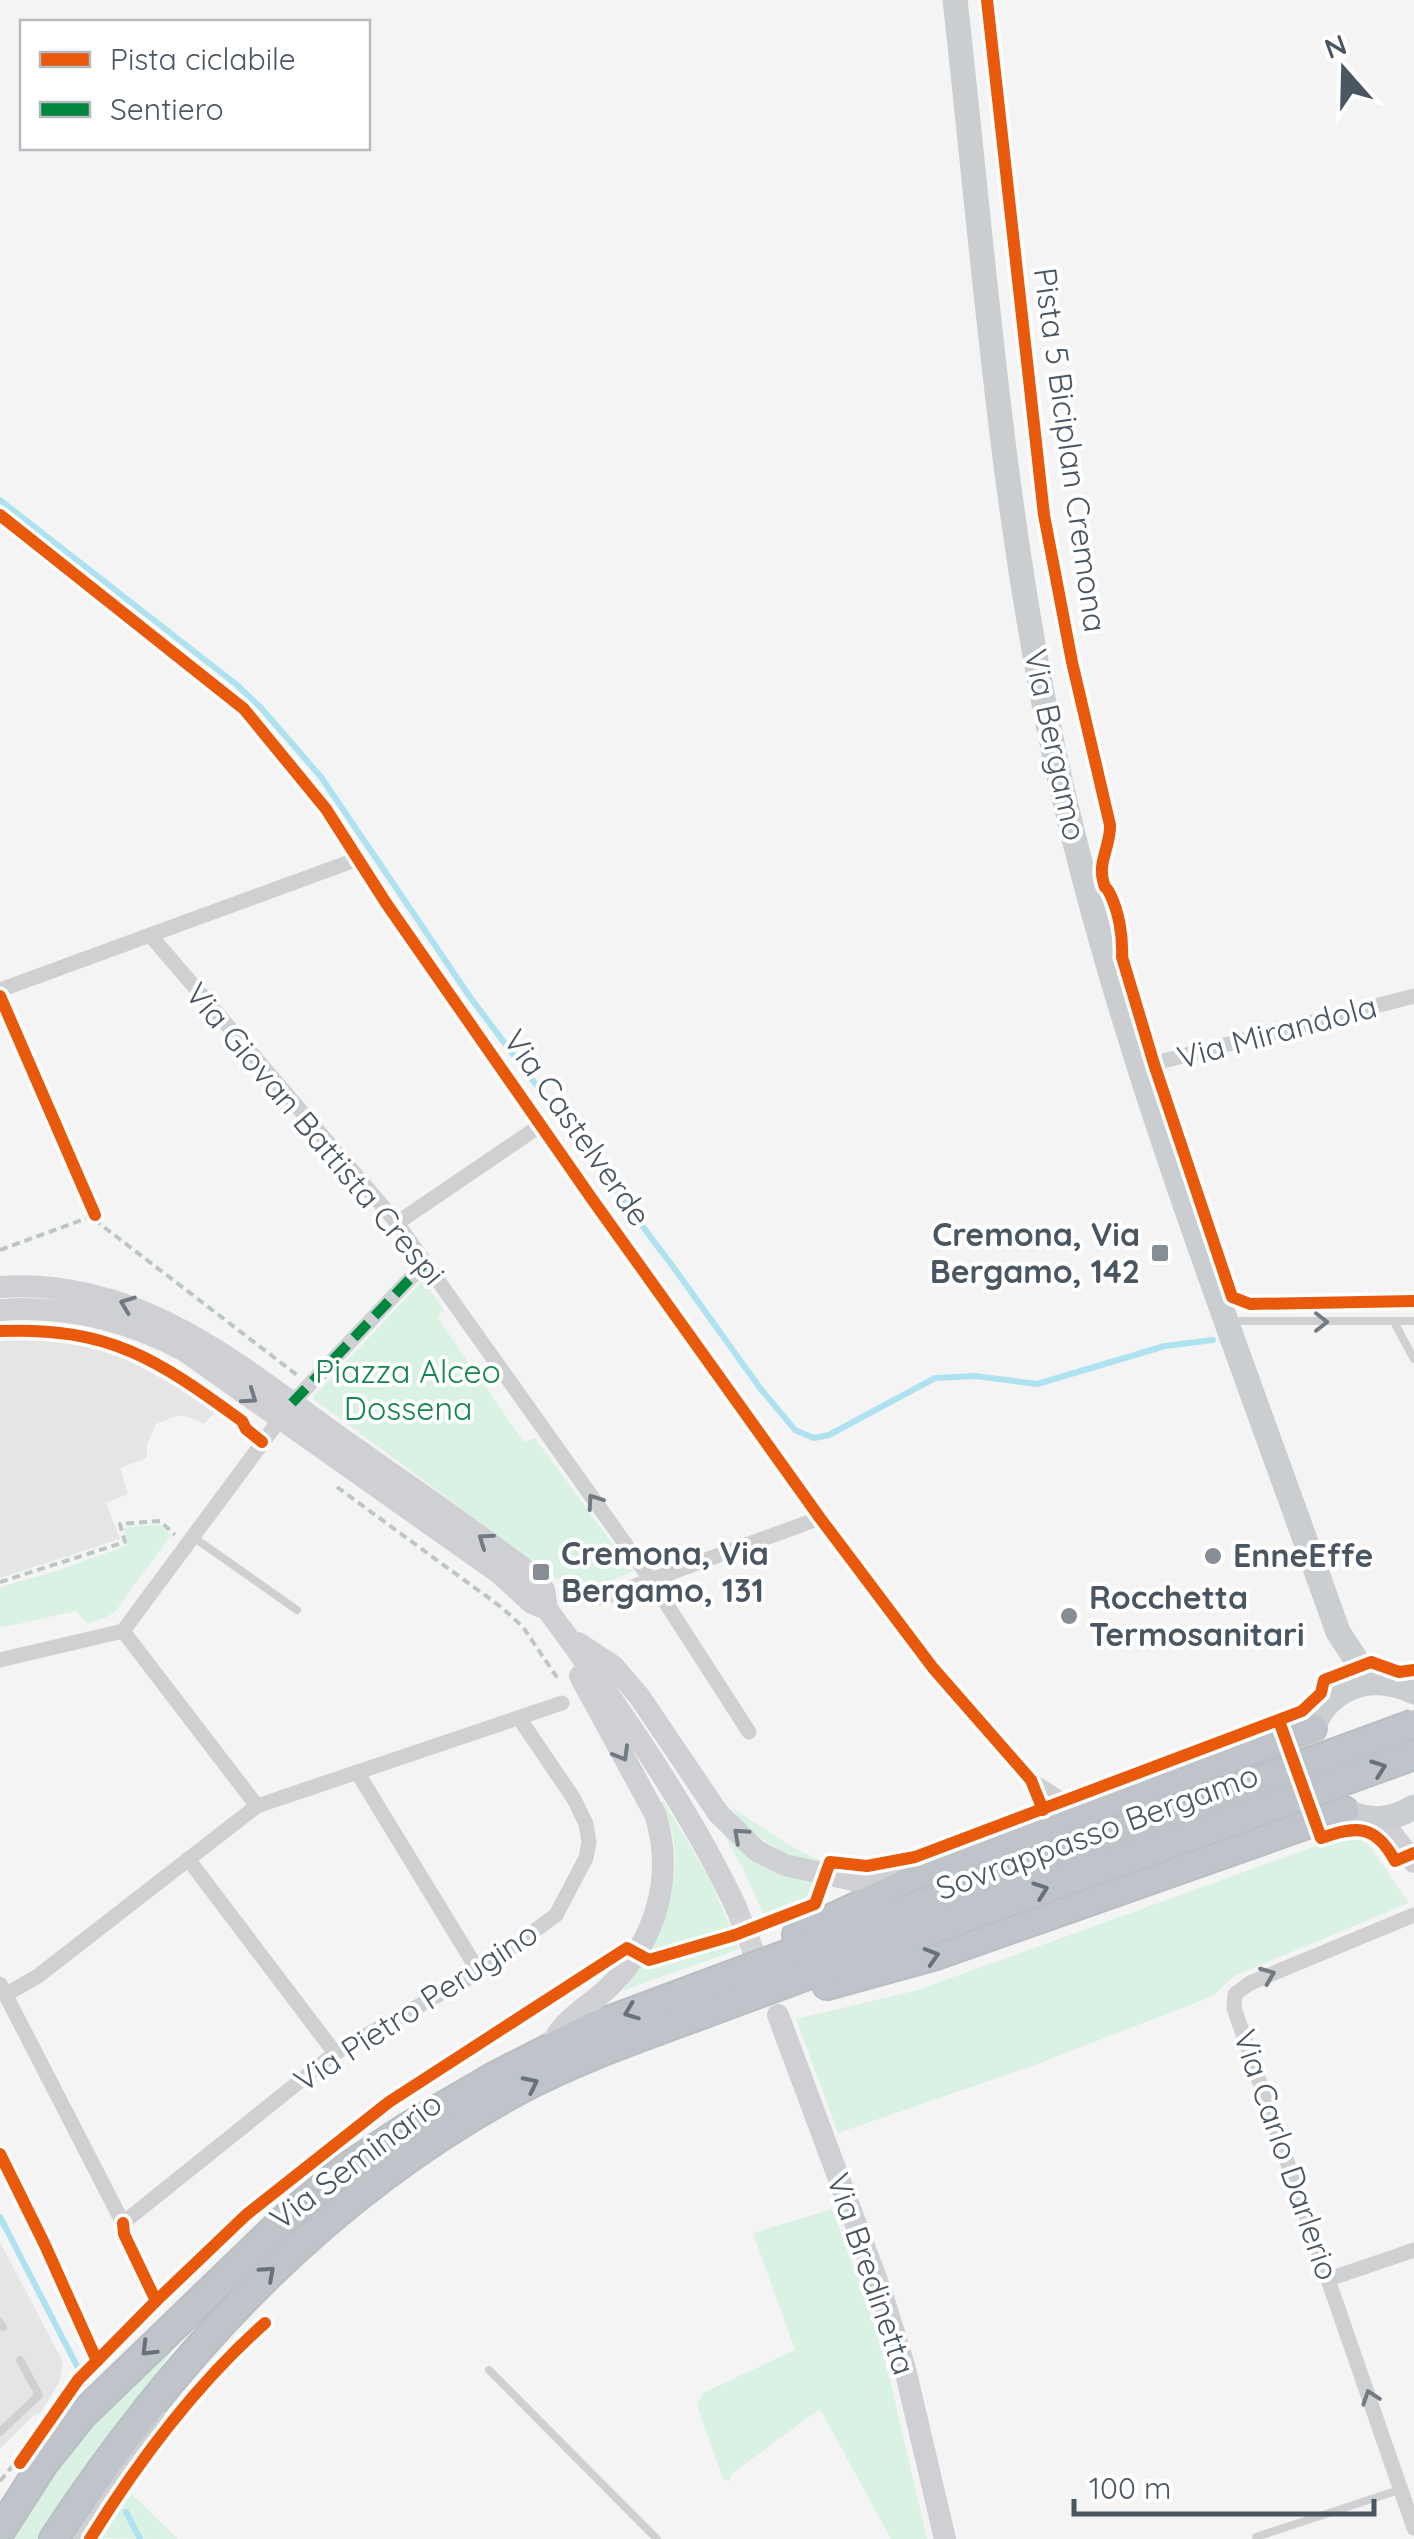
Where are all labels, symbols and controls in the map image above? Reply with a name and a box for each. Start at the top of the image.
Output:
legend [20,20,370,150]
north arrow [1294,20,1394,120]
text: N [1320,26,1351,66]
text: Pista ciclabile [110,40,296,78]
text: Sentiero [110,90,224,128]
street label: Pista 5 Biciplan Cremona [1026,265,1116,635]
street label: Via Bergamo [1016,645,1096,844]
street label: Via Giovan Battista Crespi [177,974,454,1293]
street label: Via Mirandola [1173,985,1381,1077]
street label: Via Castelverde [495,1021,660,1233]
place label: Cremona, Via Bergamo, 142 [930,1214,1140,1291]
marker: Cremona, Via Bergamo, 142 [1149,1242,1171,1264]
one-way arrow [119,1296,137,1316]
one-way arrow [1314,1311,1330,1333]
park label: Piazza Alceo Dossena [315,1351,501,1428]
one-way arrow [239,1385,258,1403]
one-way arrow [589,1494,606,1512]
place label: Cremona, Via Bergamo, 131 [561,1533,769,1610]
one-way arrow [478,1534,496,1552]
place label: EnneEffe [1233,1535,1373,1575]
marker: EnneEffe [1202,1545,1224,1567]
marker: Cremona, Via Bergamo, 131 [530,1561,552,1583]
place label: Rocchetta Termosanitari [1089,1577,1304,1654]
marker: Rocchetta Termosanitari [1058,1605,1080,1627]
one-way arrow [610,1743,629,1761]
street label: Sovrappasso Bergamo [930,1754,1263,1908]
one-way arrow [1370,1759,1387,1780]
one-way arrow [733,1829,752,1847]
one-way arrow [1031,1881,1048,1902]
street label: Via Pietro Perugino [286,1912,545,2100]
one-way arrow [922,1947,939,1968]
one-way arrow [1258,1967,1276,1987]
one-way arrow [623,2000,641,2020]
street label: Via Carlo Darlerio [1225,2024,1349,2285]
one-way arrow [521,2077,539,2096]
street label: Via Seminario [262,2083,449,2238]
street label: Via Bredinetta [819,2168,925,2380]
one-way arrow [256,2267,275,2285]
one-way arrow [142,2337,160,2355]
one-way arrow [1361,2389,1382,2407]
scale bar [1074,2454,1374,2516]
text: 100 m [1089,2469,1171,2507]

